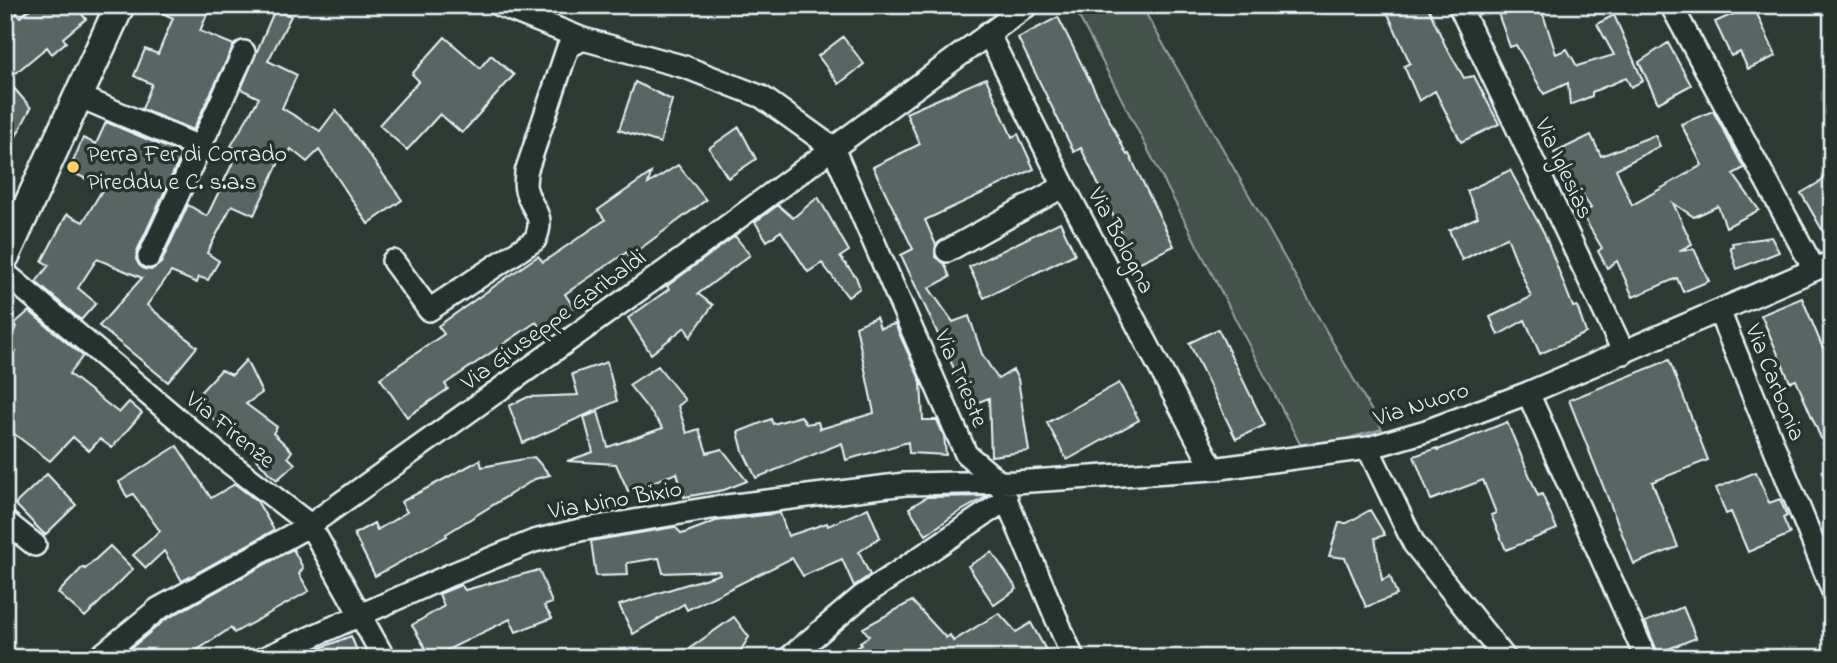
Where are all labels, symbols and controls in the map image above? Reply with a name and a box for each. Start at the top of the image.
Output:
street label: Via Iglesias [1524,112,1601,225]
place label: Perra Fer di Corrado Pireddu e C. s.a.s [87,138,287,201]
marker: Perra Fer di Corrado Pireddu e C. s.a.s [65,159,81,175]
street label: Via Bologna [1077,181,1162,301]
street label: Via Giuseppe Garibaldi [454,242,654,401]
street label: Via Carbonia [1734,318,1813,447]
street label: Via Trieste [923,324,996,433]
street label: Via Nuoro [1369,374,1474,437]
street label: Via Firenze [176,383,282,478]
street label: Via Nino Bixio [545,473,685,531]

